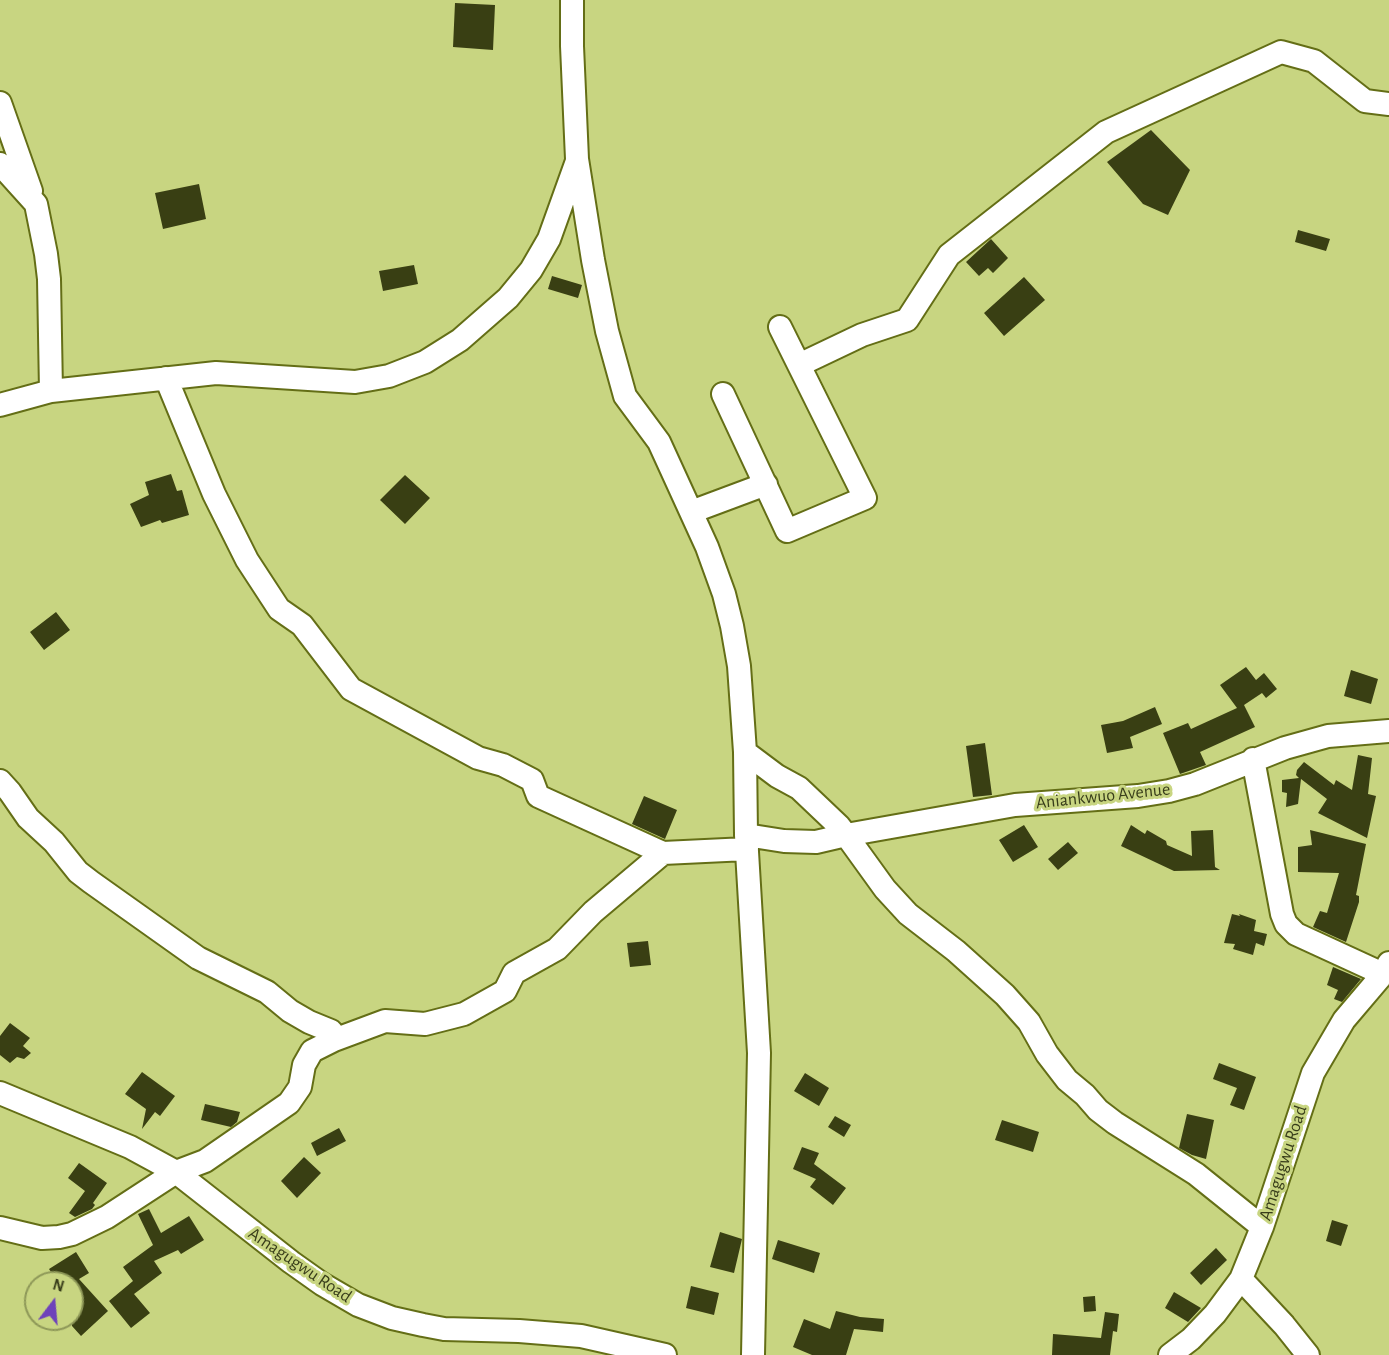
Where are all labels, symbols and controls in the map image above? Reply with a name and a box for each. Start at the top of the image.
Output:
street label: Aniankwuo Avenue [1035,778,1171,814]
street label: Amagugwu Road [1254,1103,1312,1223]
street label: Amagugwu Road [244,1223,356,1307]
north arrow [24,1271,84,1331]
text: N [51,1276,66,1295]

